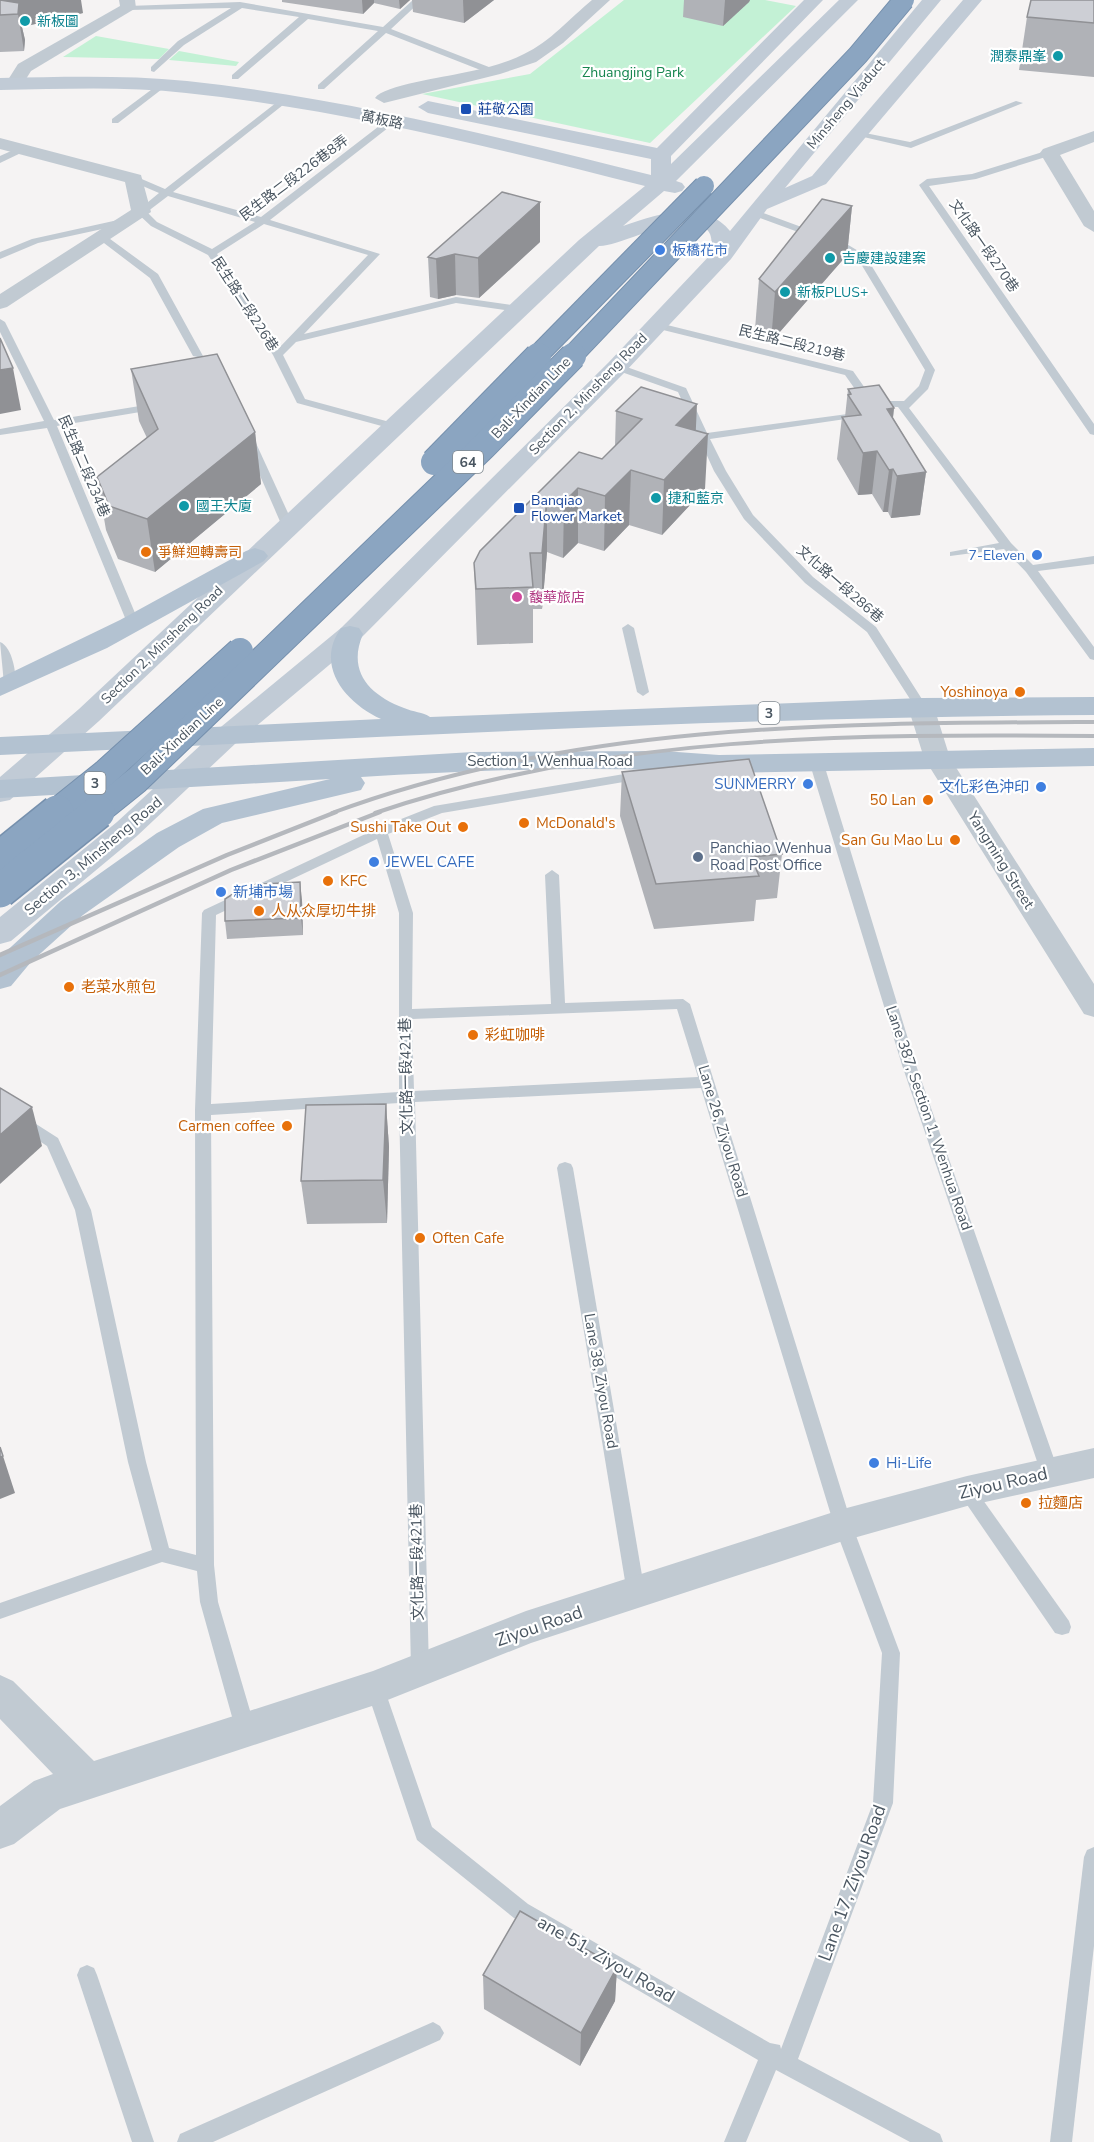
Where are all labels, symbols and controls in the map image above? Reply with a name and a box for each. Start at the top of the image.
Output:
place label: 新板圖 [37,12,79,31]
marker: 新板圖 [18,14,32,28]
place label: 潤泰鼎峯 [990,47,1046,66]
marker: 潤泰鼎峯 [1051,49,1065,63]
street label: Minsheng Viaduct [802,55,890,153]
park label: Zhuangjing Park [582,63,685,82]
place label: 莊敬公園 [478,100,534,119]
marker: 莊敬公園 [459,102,473,116]
street label: 萬板路 [359,106,405,134]
street label: 民生路二段226巷8弄 [236,131,352,225]
street label: 文化路一段270巷 [945,196,1023,296]
place label: 板橋花市 [672,241,728,260]
marker: 板橋花市 [653,243,667,257]
place label: 吉慶建設建案 [842,249,926,268]
marker: 吉慶建設建案 [823,251,837,265]
street label: 民生路二段226巷 [207,253,283,355]
place label: 新板PLUS+ [797,283,868,302]
marker: 新板PLUS+ [778,285,792,299]
street label: 民生路二段219巷 [737,321,847,365]
street label: Section 2, Minsheng Road [525,329,651,459]
street label: Bali-Xindian Line [487,353,575,443]
street label: 民生路二段234巷 [54,412,114,520]
road number: 64 [453,451,483,473]
place label: 捷和藍京 [668,489,724,508]
place label: Banqiao Flower Market [531,491,622,526]
marker: 捷和藍京 [649,491,663,505]
place label: 國王大廈 [196,497,252,516]
marker: 國王大廈 [177,499,191,513]
marker: Banqiao Flower Market [512,501,526,515]
street label: 文化路一段286巷 [793,541,887,627]
place label: 爭鮮迴轉壽司 [158,543,242,562]
marker: 爭鮮迴轉壽司 [139,545,153,559]
place label: 7-Eleven [969,546,1025,565]
marker: 7-Eleven [1030,548,1044,562]
street label: Section 2, Minsheng Road [97,582,227,708]
place label: 馥華旅店 [529,588,585,607]
marker: 馥華旅店 [510,590,524,604]
place label: Yoshinoya [939,682,1008,702]
marker: Yoshinoya [1013,685,1027,699]
street label: Bali-Xindian Line [136,693,228,779]
road number: 3 [758,702,780,724]
street label: Section 1, Wenhua Road [467,751,633,771]
road number: 3 [84,772,106,794]
place label: SUNMERRY [714,774,797,794]
marker: SUNMERRY [801,777,815,791]
place label: 文化彩色沖印 [939,777,1029,797]
marker: 文化彩色沖印 [1034,780,1048,794]
place label: 50 Lan [870,790,916,810]
street label: Section 3, Minsheng Road [20,792,166,920]
marker: 50 Lan [921,793,935,807]
street label: Yangming Street [962,807,1039,913]
place label: McDonald's [536,813,615,833]
marker: McDonald's [517,816,531,830]
place label: Sushi Take Out [350,817,452,837]
marker: Sushi Take Out [456,820,470,834]
place label: San Gu Mao Lu [841,830,943,850]
marker: San Gu Mao Lu [948,833,962,847]
place label: Panchiao Wenhua Road Post Office [710,838,832,875]
marker: Panchiao Wenhua Road Post Office [691,850,705,864]
place label: JEWEL CAFE [385,852,475,872]
marker: JEWEL CAFE [367,855,381,869]
place label: KFC [340,871,367,891]
marker: KFC [321,874,335,888]
place label: 新埔市場 [233,882,293,902]
marker: 新埔市場 [214,885,228,899]
place label: 人从众厚切牛排 [271,901,376,921]
marker: 人从众厚切牛排 [252,904,266,918]
place label: 老菜水煎包 [81,977,156,997]
marker: 老菜水煎包 [62,980,76,994]
street label: Lane 387, Section 1, Wenhua Road [881,1003,977,1233]
street label: 文化路一段421巷 [395,1017,417,1135]
place label: 彩虹咖啡 [485,1025,545,1045]
marker: 彩虹咖啡 [466,1028,480,1042]
street label: Lane 26, Ziyou Road [693,1062,753,1200]
place label: Carmen coffee [178,1116,275,1136]
marker: Carmen coffee [280,1119,294,1133]
place label: Often Cafe [432,1228,504,1248]
marker: Often Cafe [413,1231,427,1245]
street label: Lane 38, Ziyou Road [579,1312,623,1450]
place label: Hi-Life [886,1453,932,1473]
marker: Hi-Life [867,1456,881,1470]
street label: Ziyou Road [956,1461,1050,1505]
place label: 拉麵店 [1038,1493,1083,1513]
marker: 拉麵店 [1019,1496,1033,1510]
street label: 文化路一段421巷 [406,1503,428,1621]
street label: Ziyou Road [492,1600,586,1652]
street label: Lane 17, Ziyou Road [813,1802,891,1964]
street label: ane 51, Ziyou Road [533,1910,679,2008]

